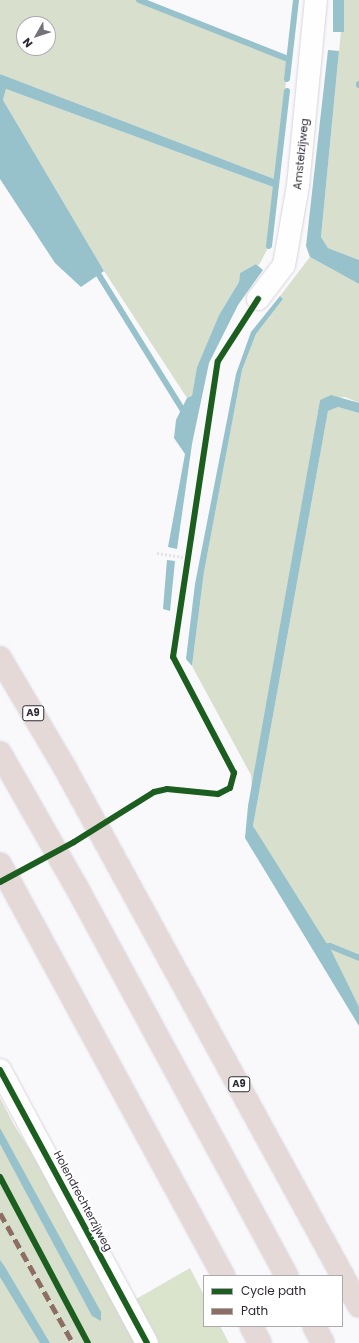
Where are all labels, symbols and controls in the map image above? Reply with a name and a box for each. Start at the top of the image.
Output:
north arrow [16,16,56,56]
text: N [19,35,36,51]
street label: Amstelzijweg [291,118,311,190]
road number: A9 [22,705,44,721]
road number: A9 [228,1076,250,1092]
street label: Holendrechterzijweg [51,1148,115,1254]
legend [203,1275,343,1327]
text: Cycle path [241,1282,306,1299]
text: Path [241,1302,268,1319]

